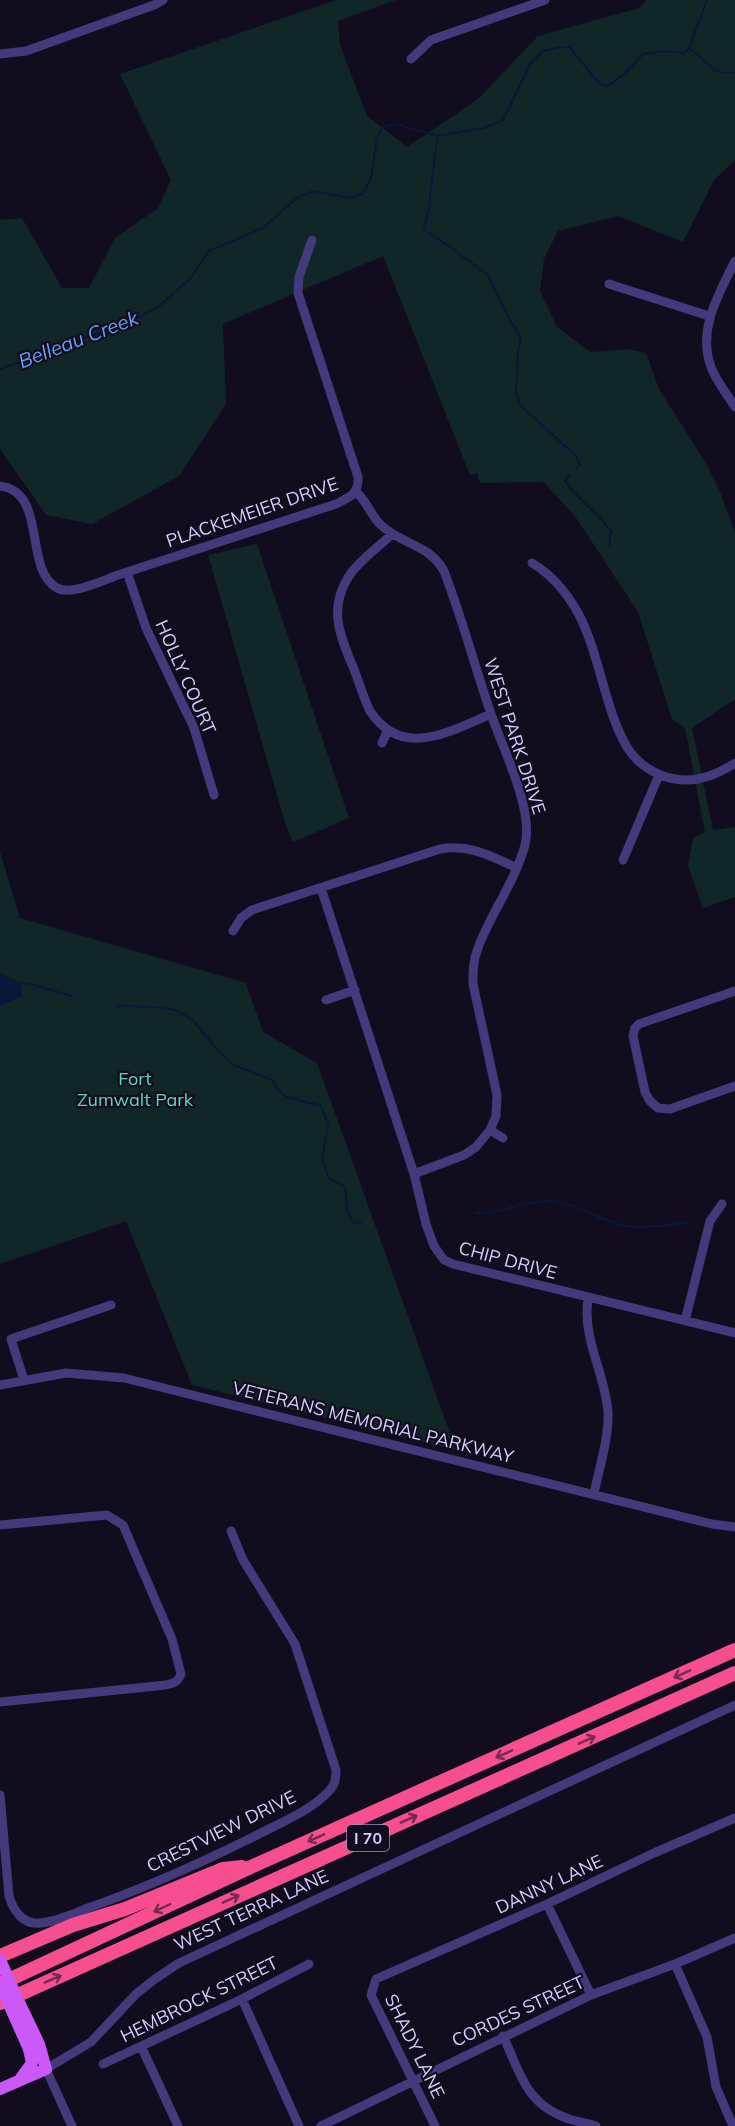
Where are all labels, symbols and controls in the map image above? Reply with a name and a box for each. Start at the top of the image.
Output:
water label: Belleau Creek [14,304,142,373]
street label: PLACKEMEIER DRIVE [163,472,341,552]
street label: HOLLY COURT [151,616,222,738]
street label: WEST PARK DRIVE [479,655,551,817]
park label: Fort Zumwalt Park [77,1067,194,1111]
street label: CHIP DRIVE [456,1236,560,1284]
street label: VETERANS MEMORIAL PARKWAY [230,1376,517,1468]
one-way arrow [673,1669,691,1681]
one-way arrow [578,1733,596,1745]
one-way arrow [495,1749,513,1760]
street label: CRESTVIEW DRIVE [143,1785,299,1877]
one-way arrow [400,1813,418,1825]
road number: I 70 [347,1825,389,1851]
one-way arrow [308,1833,326,1844]
street label: DANNY LANE [492,1849,606,1919]
street label: WEST TERRA LANE [170,1864,332,1956]
one-way arrow [222,1893,240,1904]
one-way arrow [154,1903,172,1915]
street label: HEMBROCK STREET [116,1951,282,2047]
street label: CORDES STREET [448,1970,588,2052]
one-way arrow [44,1972,62,1984]
street label: SHADY LANE [380,1990,450,2102]

